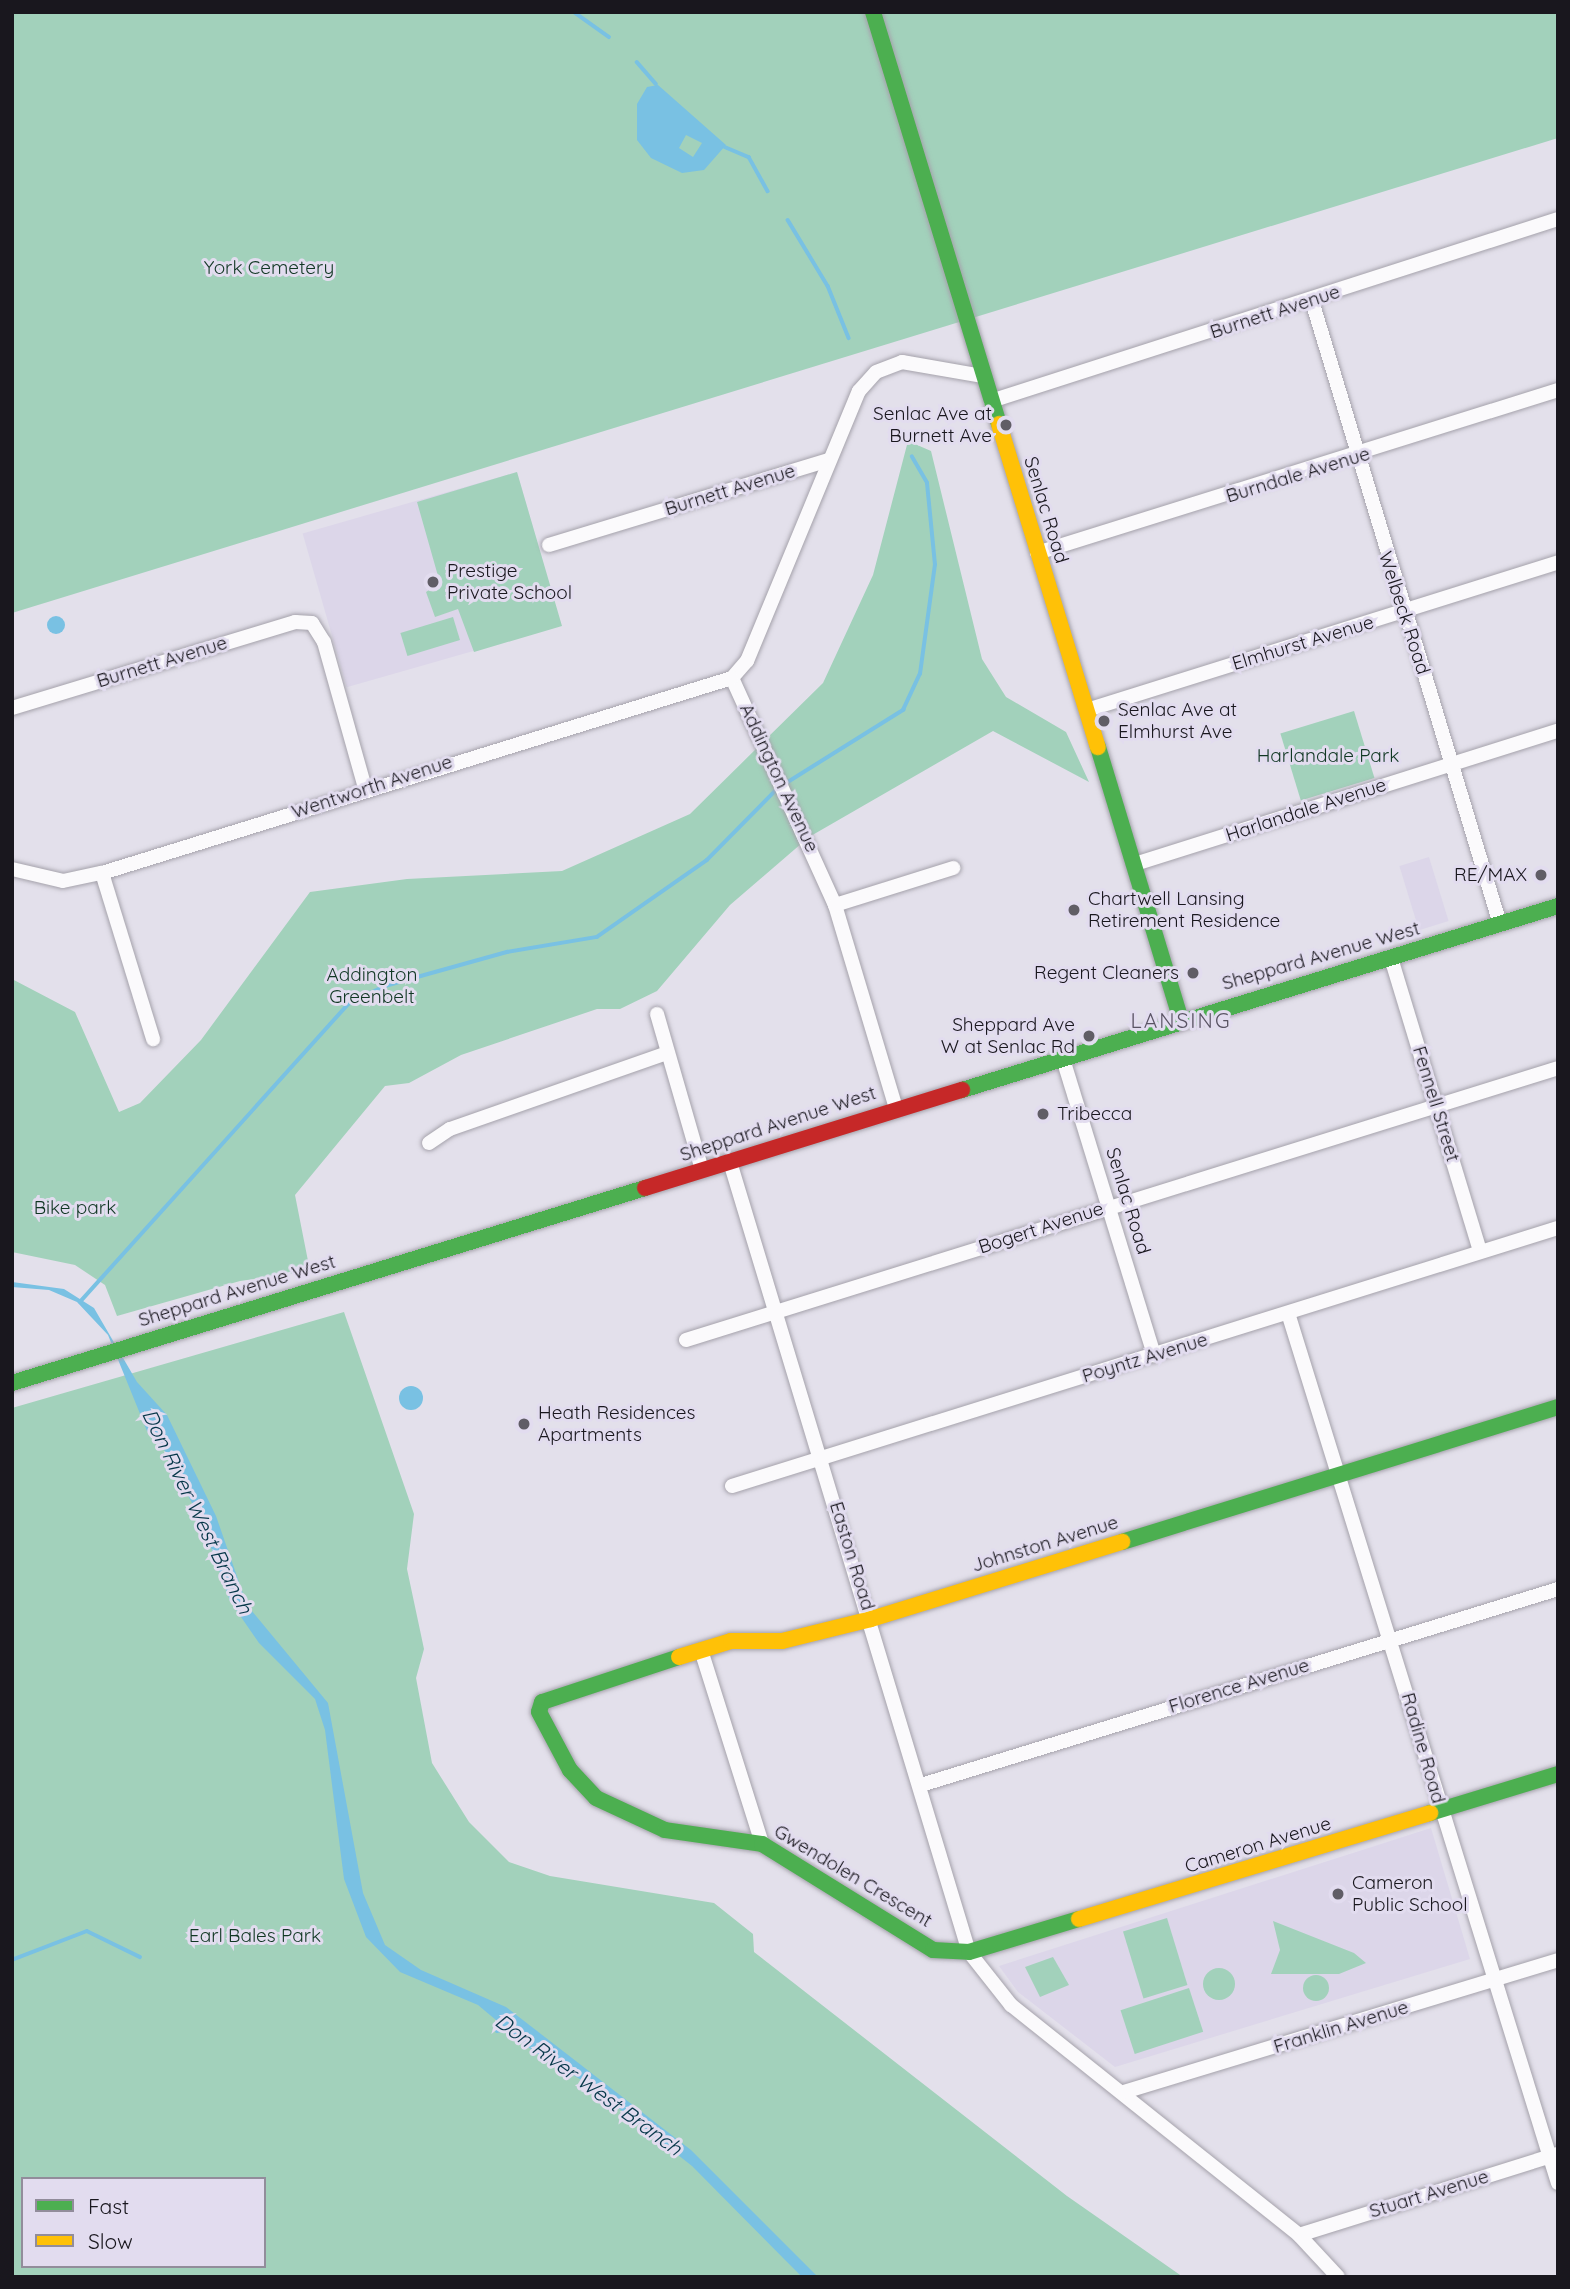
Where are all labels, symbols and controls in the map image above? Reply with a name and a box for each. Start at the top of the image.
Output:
park label: York Cemetery [204,257,334,279]
street label: Burnett Avenue [1207,280,1343,344]
place label: Senlac Ave at Burnett Ave [873,403,992,447]
marker: Senlac Ave at Burnett Ave [998,417,1014,433]
street label: Burndale Avenue [1223,442,1373,508]
street label: Senlac Road [1019,454,1073,566]
street label: Burnett Avenue [662,459,798,521]
street label: Welbeck Road [1373,549,1435,677]
place label: Prestige Private School [447,560,572,604]
marker: Prestige Private School [425,574,441,590]
street label: Elmhurst Avenue [1229,611,1377,675]
street label: Burnett Avenue [94,631,230,693]
place label: Senlac Ave at Elmhurst Ave [1118,699,1237,743]
street label: Addington Avenue [735,700,823,856]
marker: Senlac Ave at Elmhurst Ave [1096,713,1112,729]
park label: Harlandale Park [1257,745,1399,767]
street label: Wentworth Avenue [289,750,455,824]
street label: Harlandale Avenue [1223,773,1389,847]
place label: RE/MAX [1454,864,1527,886]
marker: RE/MAX [1533,867,1549,883]
place label: Chartwell Lansing Retirement Residence [1088,888,1280,932]
marker: Chartwell Lansing Retirement Residence [1066,902,1082,918]
street label: Sheppard Avenue West [1219,917,1423,995]
place label: Regent Cleaners [1034,962,1179,984]
park label: Addington Greenbelt [326,964,418,1008]
marker: Regent Cleaners [1185,965,1201,981]
district label: LANSING [1131,1007,1231,1033]
place label: Sheppard Ave W at Senlac Rd [941,1014,1075,1058]
marker: Sheppard Ave W at Senlac Rd [1081,1028,1097,1044]
street label: Fennell Street [1408,1043,1464,1165]
street label: Sheppard Avenue West [677,1082,879,1166]
place label: Tribecca [1057,1103,1132,1125]
marker: Tribecca [1035,1106,1051,1122]
street label: Senlac Road [1101,1145,1155,1257]
park label: Bike park [34,1197,116,1219]
street label: Bogert Avenue [976,1197,1106,1259]
street label: Sheppard Avenue West [136,1250,338,1332]
street label: Poyntz Avenue [1079,1328,1211,1388]
place label: Heath Residences Apartments [538,1402,695,1446]
water label: Don River West Branch [137,1404,259,1618]
marker: Heath Residences Apartments [516,1416,532,1432]
street label: Easton Road [825,1499,879,1613]
street label: Johnston Avenue [969,1511,1121,1577]
street label: Florence Avenue [1166,1654,1312,1718]
street label: Radine Road [1396,1690,1450,1806]
street label: Cameron Avenue [1182,1812,1334,1878]
street label: Gwendolen Crescent [770,1820,936,1932]
place label: Cameron Public School [1352,1872,1468,1916]
marker: Cameron Public School [1330,1886,1346,1902]
park label: Earl Bales Park [189,1925,321,1947]
street label: Franklin Avenue [1271,1996,1411,2058]
water label: Don River West Branch [491,2008,687,2160]
street label: Stuart Avenue [1367,2165,1491,2223]
legend [21,2177,266,2268]
text: Fast [88,2193,129,2219]
text: Slow [88,2228,133,2254]

